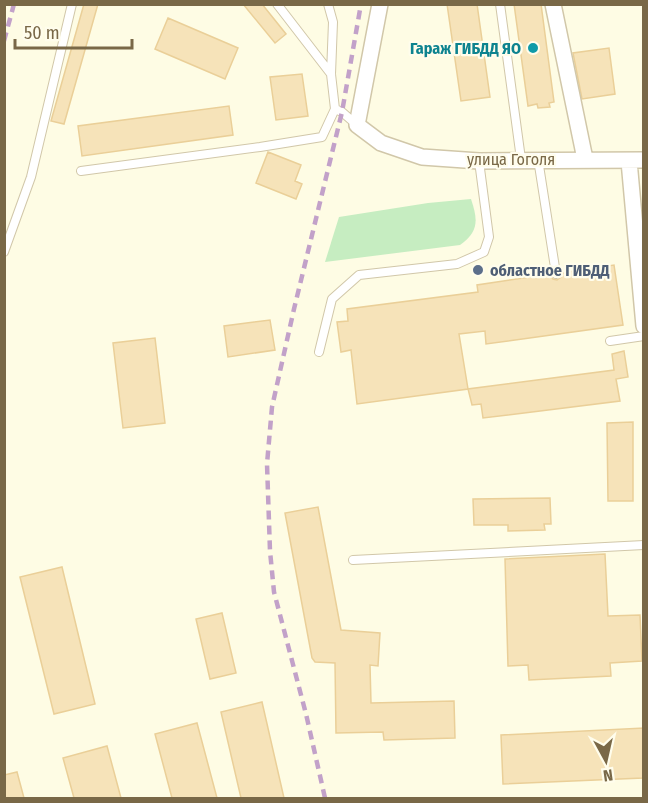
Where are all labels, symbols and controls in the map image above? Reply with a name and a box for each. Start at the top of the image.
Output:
scale bar [15,12,132,50]
text: 50 m [24,22,60,44]
place label: Гараж ГИБДД ЯО [410,39,521,58]
marker: Гараж ГИБДД ЯО [526,41,540,55]
street label: улица Гоголя [467,150,555,169]
place label: областное ГИБДД [490,261,610,280]
marker: областное ГИБДД [471,263,485,277]
north arrow [576,731,636,791]
text: N [602,765,614,785]

